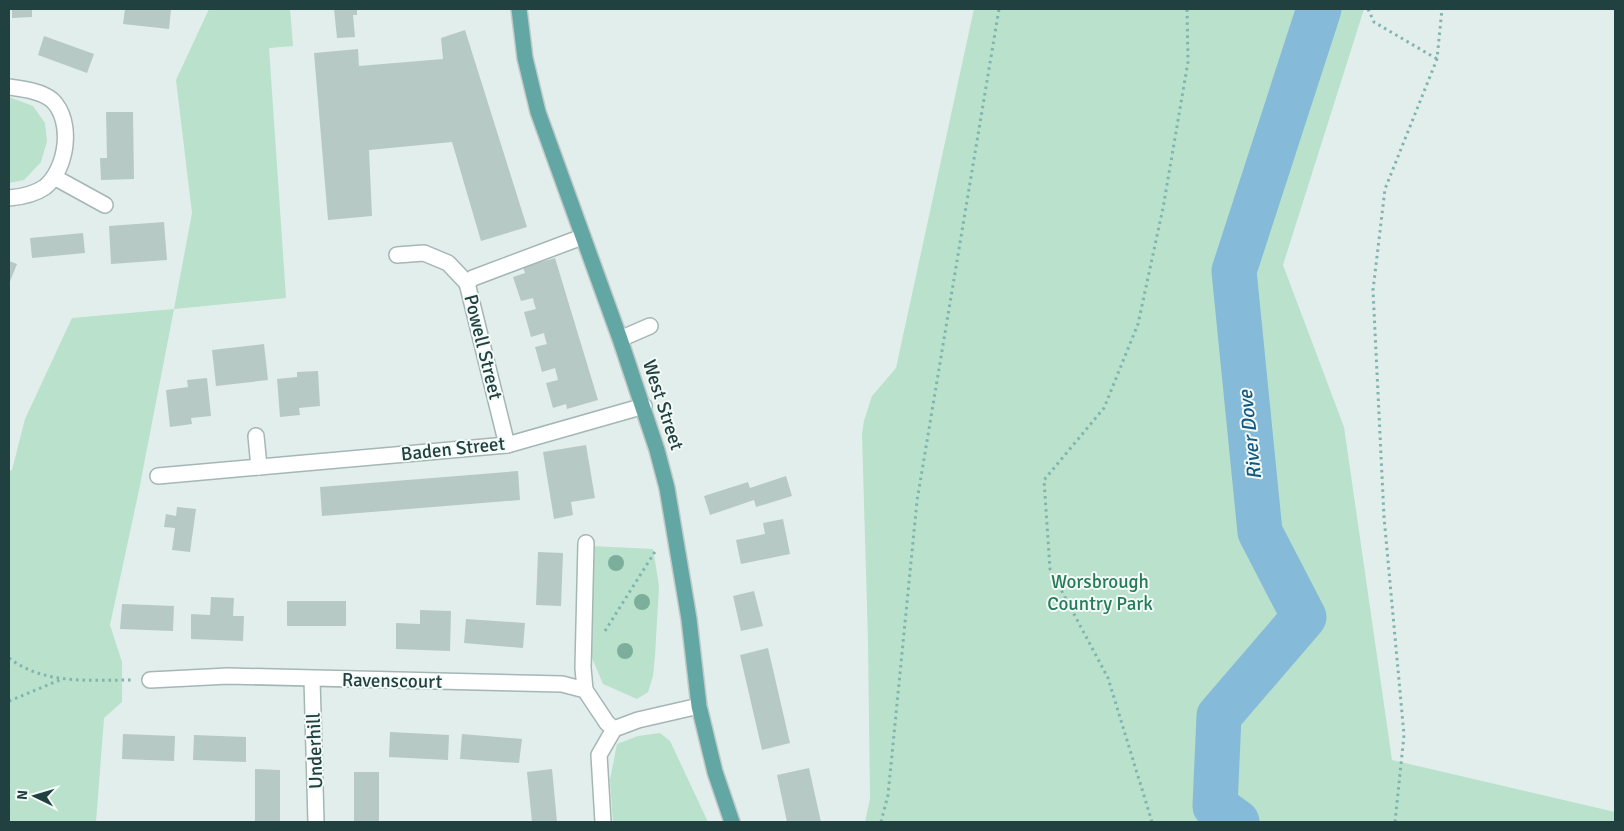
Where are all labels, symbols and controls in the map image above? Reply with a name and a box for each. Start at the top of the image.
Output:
street label: Powell Street [458,292,508,402]
street label: West Street [637,357,689,454]
water label: River Dove [1233,388,1267,481]
street label: Baden Street [400,432,507,466]
park label: Worsbrough Country Park [1047,570,1153,616]
street label: Ravenscourt [342,668,443,694]
street label: Underhill [302,713,328,789]
north arrow [10,771,60,821]
text: N [14,789,31,801]

